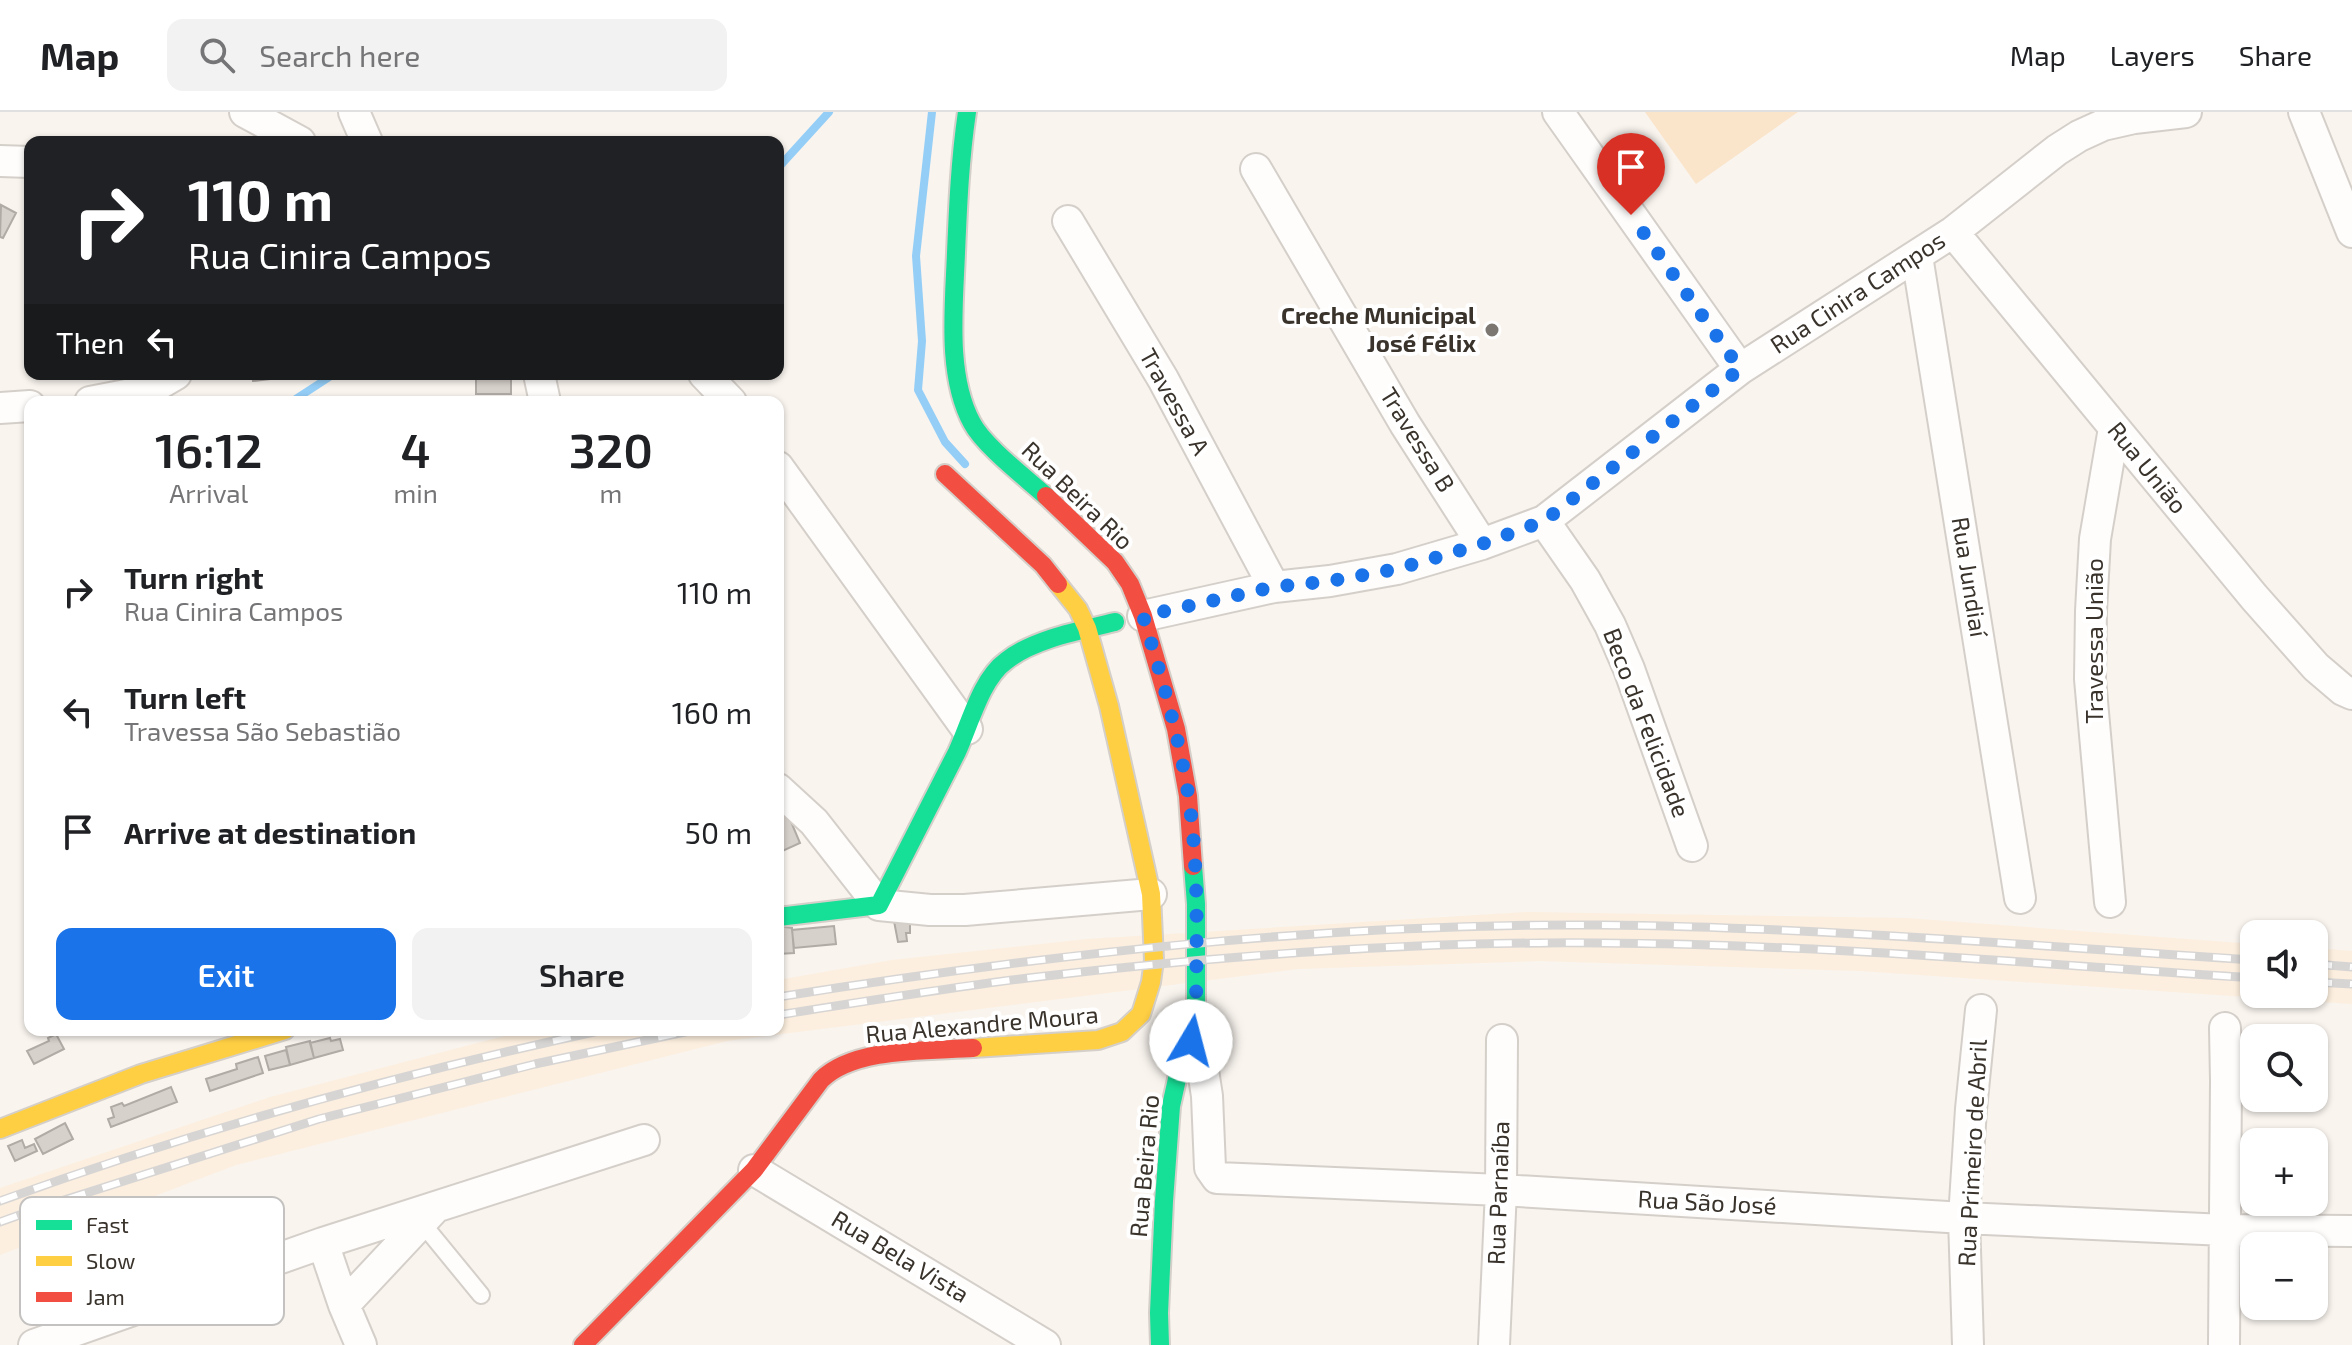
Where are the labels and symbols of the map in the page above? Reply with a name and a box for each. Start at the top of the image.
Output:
pin [1597,133,1665,215]
street label: Rua Cinira Campos [1764,224,1950,359]
place label: Creche Municipal José Félix [1281,300,1476,357]
marker: Creche Municipal José Félix [1483,321,1501,339]
street label: Travessa A [1134,343,1216,460]
street label: Travessa B [1375,382,1462,497]
street label: Rua União [2102,415,2194,519]
street label: Rua Beira Rio [1016,435,1140,555]
street label: Rua Jundiaí [1947,515,1994,640]
street label: Travessa União [2079,558,2108,724]
street label: Beco da Felicidade [1598,624,1697,821]
street label: Rua Alexandre Moura [864,999,1100,1048]
position arrow [1149,999,1233,1083]
street label: Rua Primeiro de Abril [1951,1038,1992,1267]
street label: Rua Beira Rio [1123,1093,1164,1239]
street label: Rua Parnaíba [1480,1121,1515,1265]
street label: Rua São José [1637,1183,1777,1220]
legend [20,1197,284,1325]
street label: Rua Bela Vista [827,1203,975,1308]
text: Fast [86,1211,129,1237]
text: Slow [86,1247,135,1273]
text: Jam [86,1283,125,1309]

